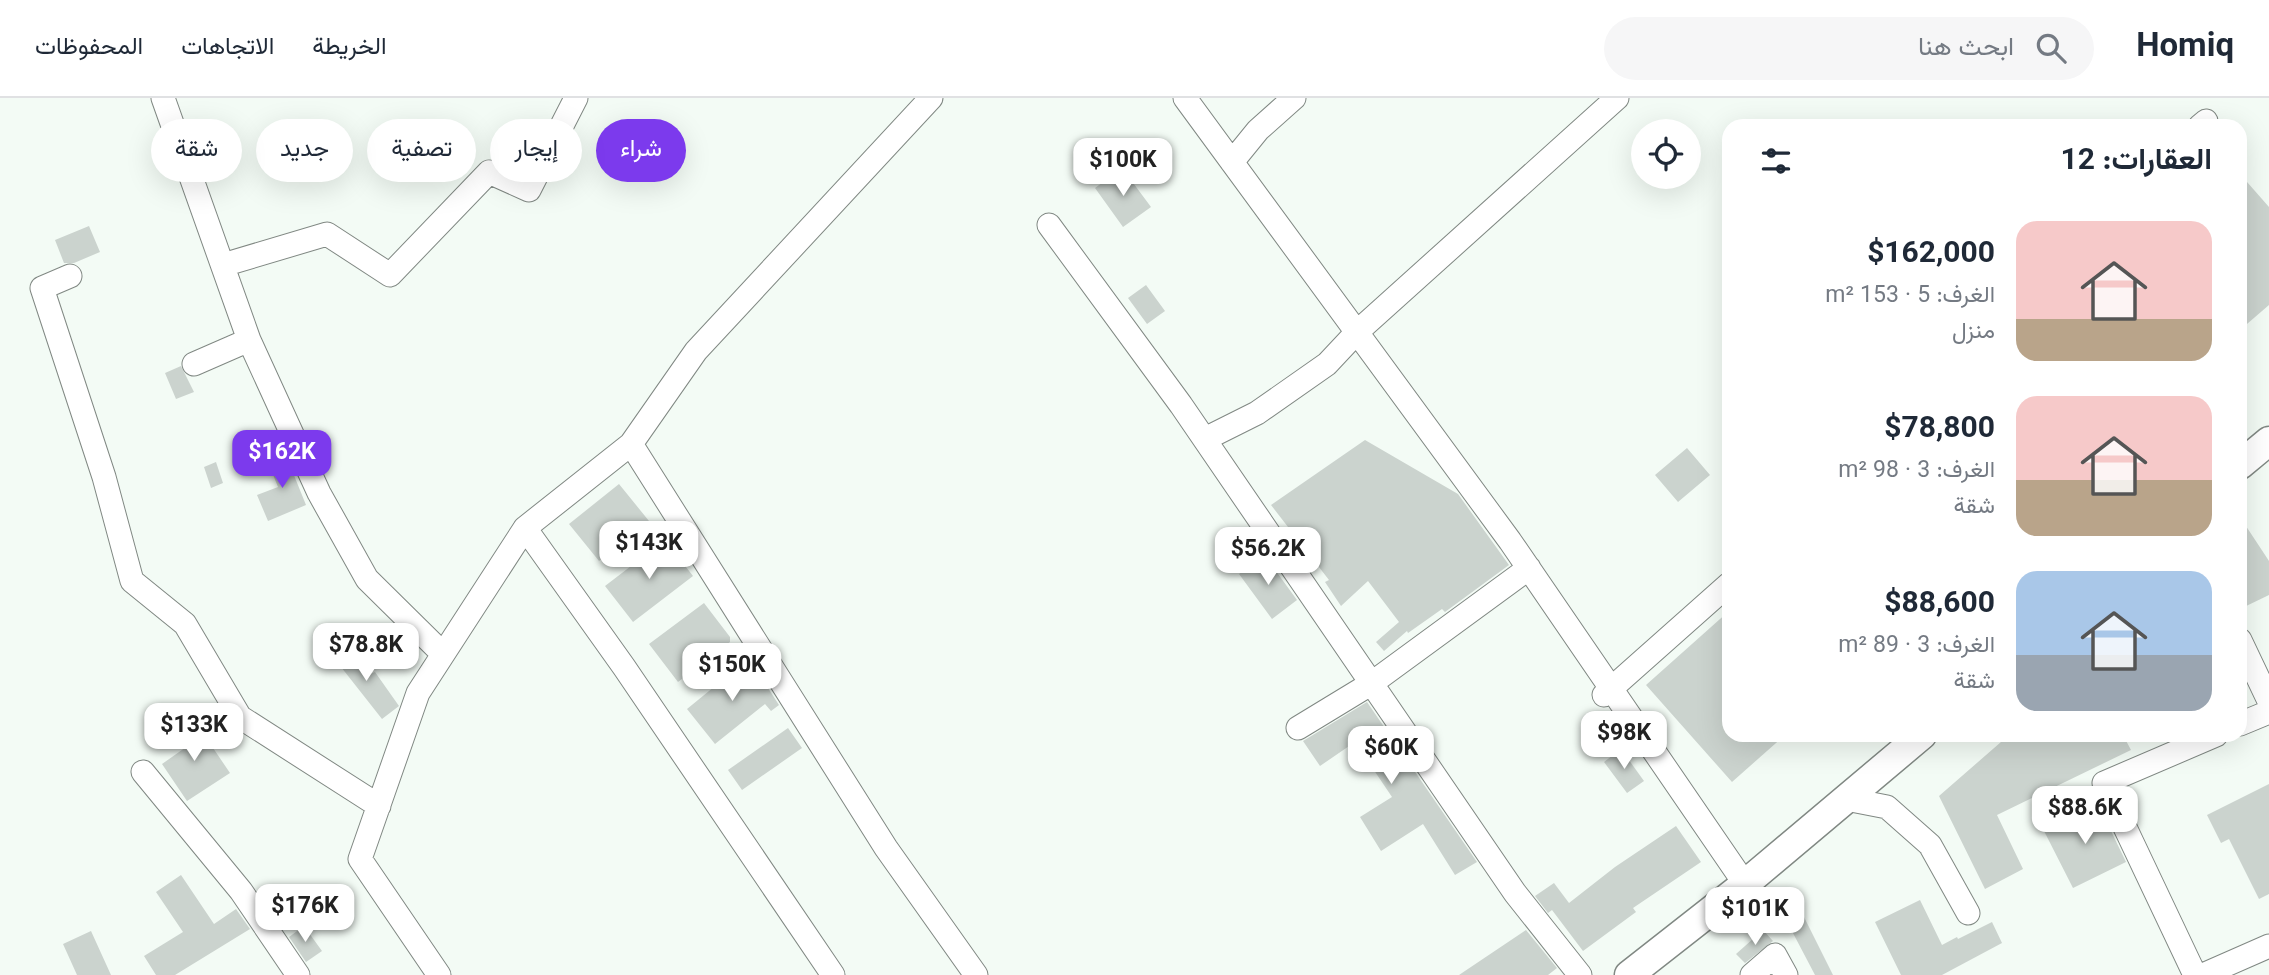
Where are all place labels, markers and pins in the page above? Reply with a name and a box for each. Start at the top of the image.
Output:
pin: $100K [1074,139,1172,198]
pin: $162K [233,430,331,490]
pin: $143K [600,522,698,581]
pin: $56.2K [1211,528,1325,587]
pin: $78.8K [309,624,423,683]
pin: $150K [683,644,781,703]
pin: $133K [145,704,243,763]
pin: $98K [1583,712,1665,771]
pin: $60K [1350,726,1432,786]
pin: $88.6K [2028,786,2142,846]
pin: $176K [256,884,354,944]
pin: $101K [1706,888,1804,947]

